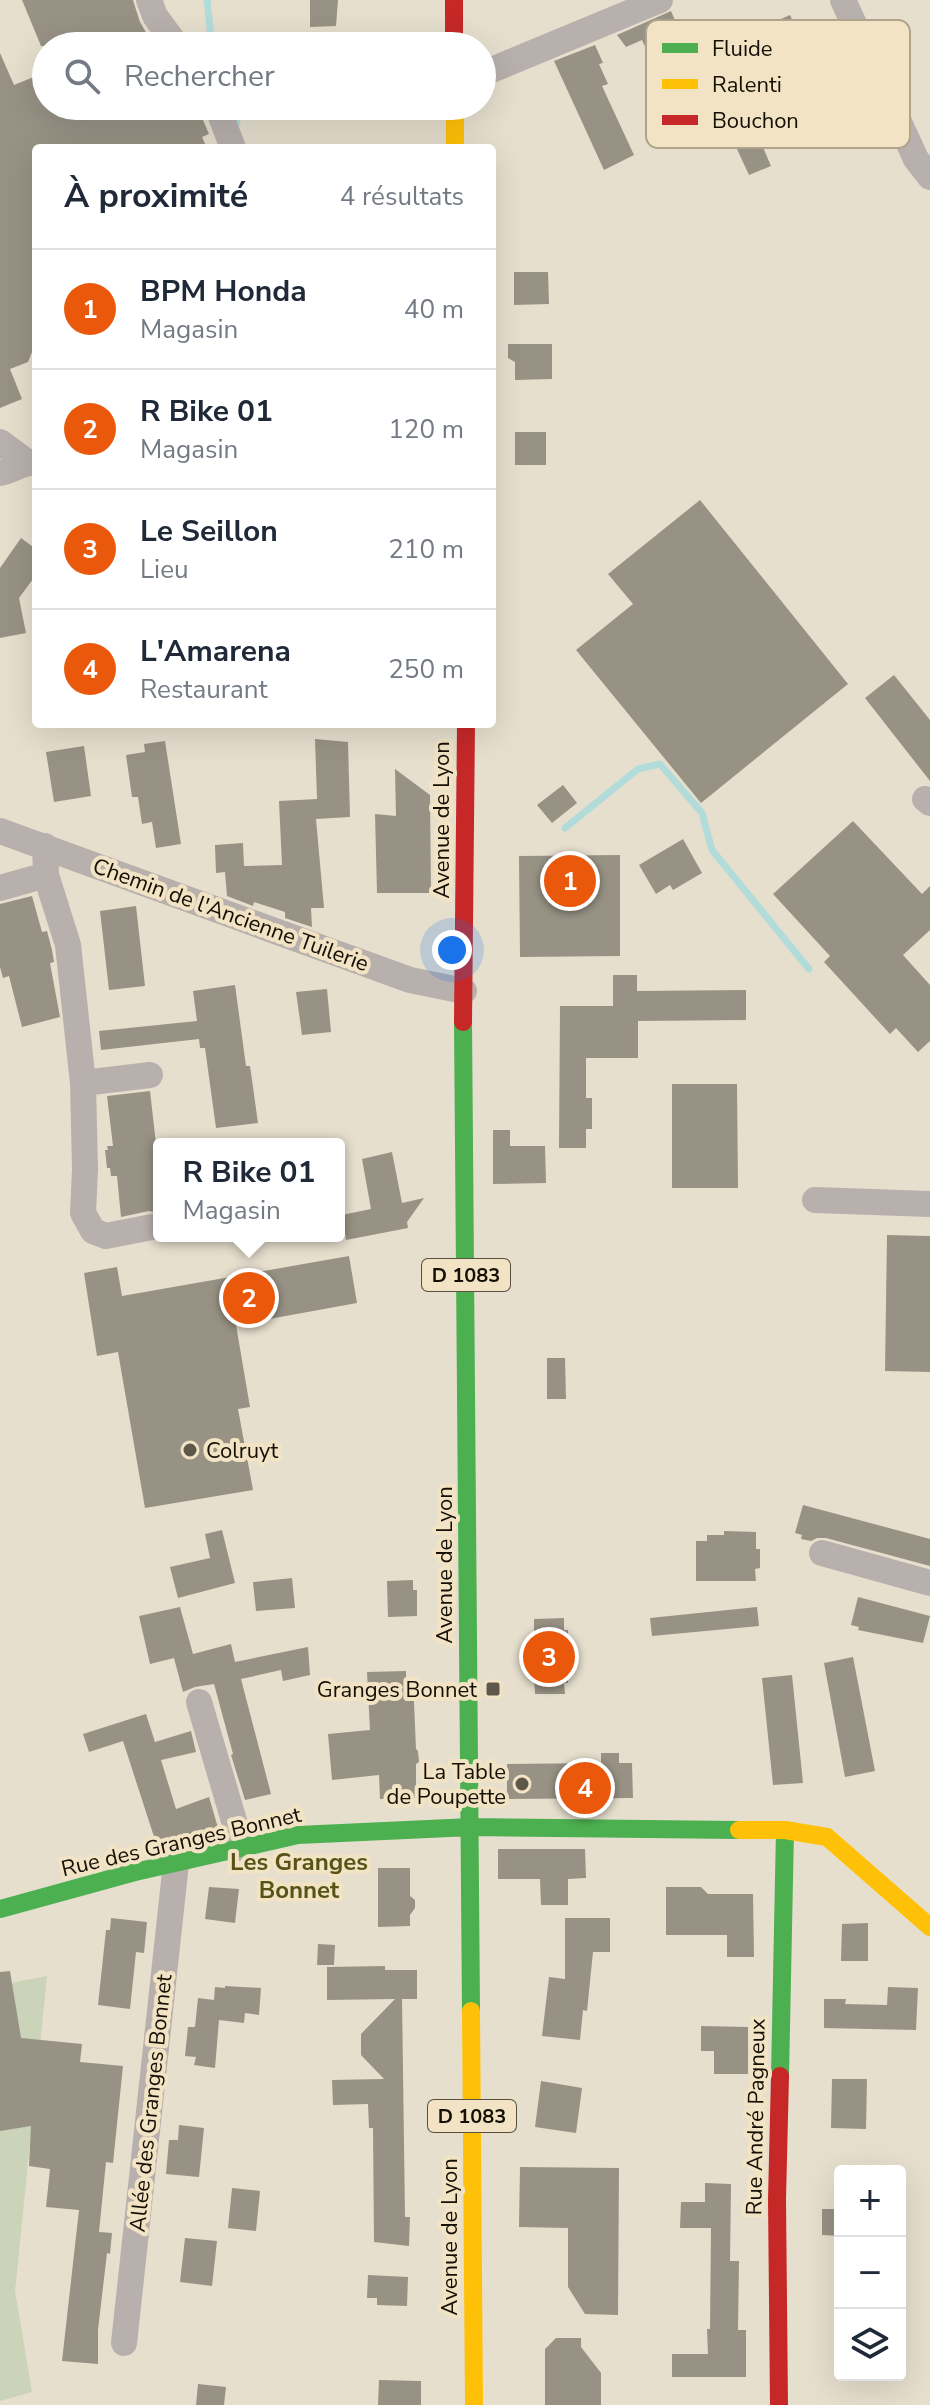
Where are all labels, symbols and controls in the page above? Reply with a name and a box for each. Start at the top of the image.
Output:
legend [646,20,910,148]
search box [32,32,496,120]
text: Fluide [712,34,773,64]
icon: search [60,54,104,98]
text: Rechercher [124,56,275,97]
text: Ralenti [712,70,782,100]
text: Bouchon [712,106,799,136]
text: À proximité [64,173,248,219]
text: 4 résultats [340,179,464,214]
text: BPM Honda [140,271,307,312]
text: 1 [82,292,98,327]
text: 40 m [404,292,464,327]
text: Magasin [140,312,238,347]
text: R Bike 01 [140,391,273,432]
text: 2 [82,412,98,447]
text: 120 m [388,412,464,447]
text: Magasin [140,432,238,467]
text: Le Seillon [140,511,278,552]
text: 3 [82,532,98,567]
text: 210 m [388,532,464,567]
text: Lieu [140,552,189,587]
text: L'Amarena [140,631,291,672]
text: 4 [82,652,98,687]
text: 250 m [388,652,464,687]
text: Restaurant [140,672,268,707]
street label: Avenue de Lyon [427,741,457,899]
street label: Chemin de l'Ancienne Tuilerie [89,851,373,979]
pin: 1 [544,851,596,911]
your location [432,930,472,970]
popup [153,1138,345,1242]
text: R Bike 01 [182,1152,316,1193]
text: Magasin [182,1193,281,1228]
road number: D 1083 [422,1259,510,1291]
pin: 2 [223,1268,275,1328]
place label: Colruyt [206,1436,279,1466]
marker: Colruyt [181,1441,199,1459]
street label: Avenue de Lyon [430,1486,460,1644]
pin: 3 [523,1627,575,1687]
place label: Granges Bonnet [317,1675,477,1705]
marker: Granges Bonnet [484,1680,502,1698]
place label: La Table de Poupette [387,1757,506,1812]
pin: 4 [559,1758,611,1818]
marker: La Table de Poupette [513,1775,531,1793]
street label: Rue des Granges Bonnet [58,1800,304,1884]
district label: Les Granges Bonnet [230,1846,368,1906]
street label: Allée des Granges Bonnet [123,1972,179,2233]
street label: Rue André Pagneux [739,2018,773,2216]
road number: D 1083 [428,2100,516,2132]
street label: Avenue de Lyon [435,2158,465,2316]
map controls [834,2165,906,2381]
button: + [834,2165,906,2237]
button: − [834,2237,906,2309]
button: layers [834,2309,906,2381]

